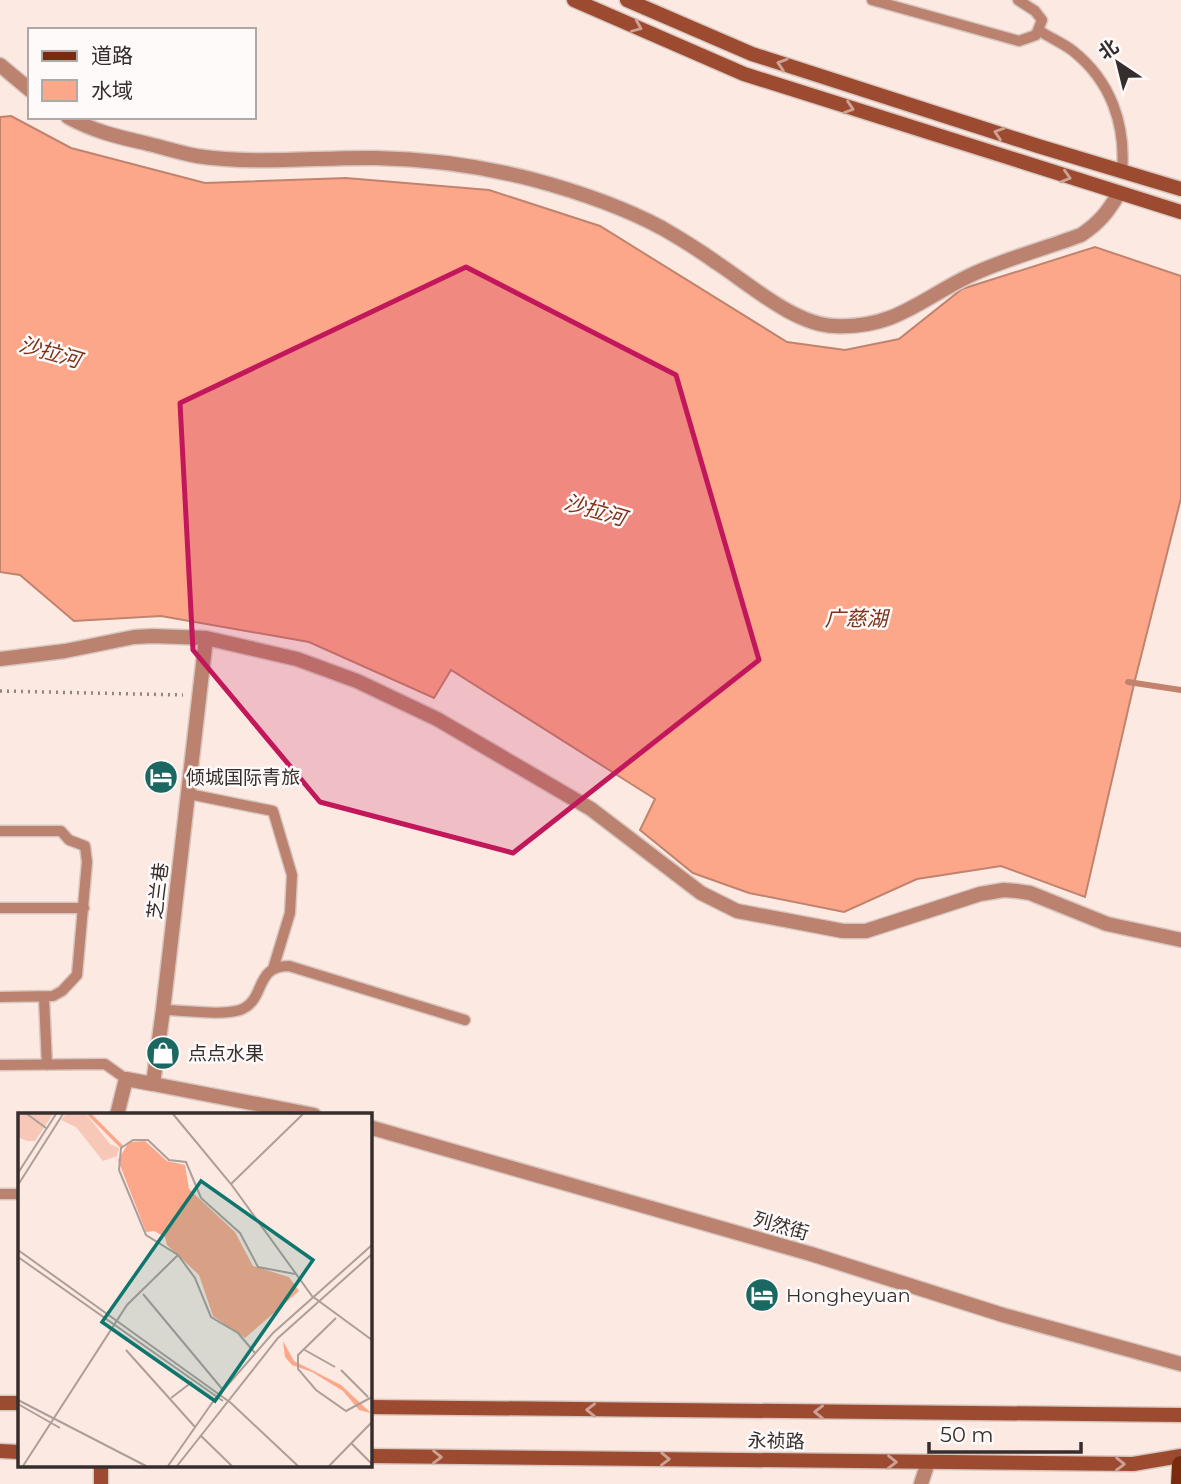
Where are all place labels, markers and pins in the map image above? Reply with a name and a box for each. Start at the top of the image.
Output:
hotel icon: 倾城国际青旅 [142,758,180,796]
place label: 倾城国际青旅 [186,766,300,789]
shop icon: 点点水果 [144,1034,182,1072]
place label: 点点水果 [188,1042,264,1065]
hotel icon: Hongheyuan [743,1276,781,1314]
place label: Hongheyuan [786,1284,911,1307]

